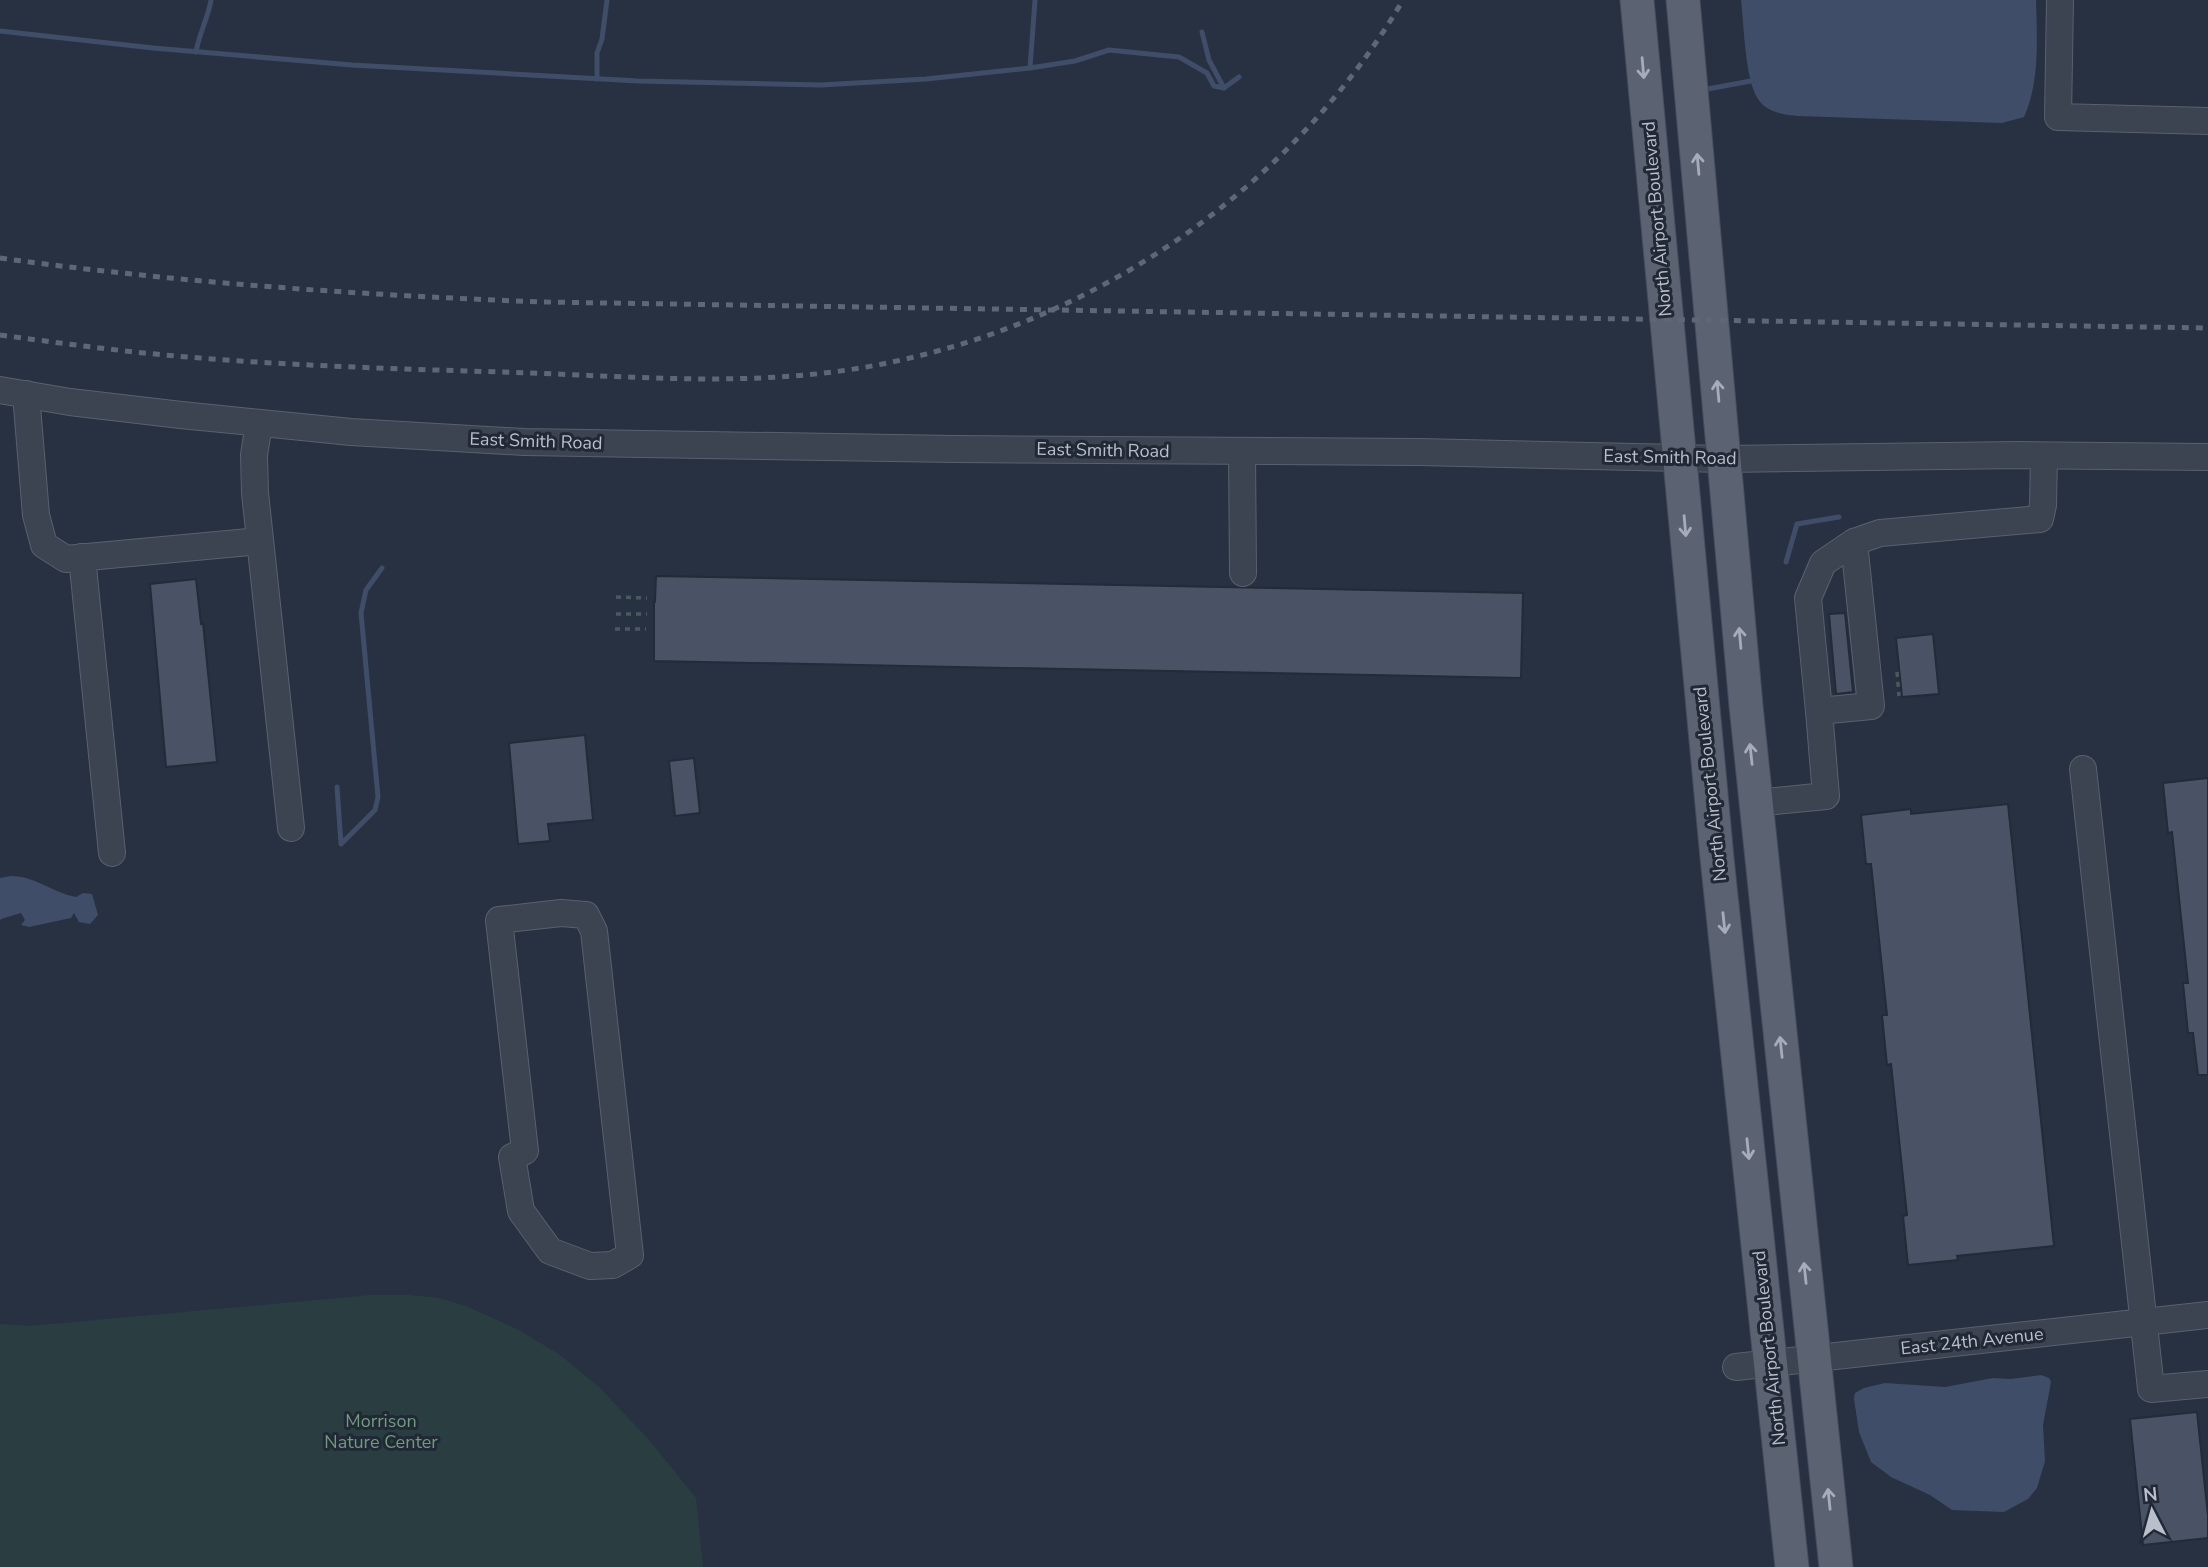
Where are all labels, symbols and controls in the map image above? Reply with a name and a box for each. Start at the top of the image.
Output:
one-way arrow [1637,56,1650,79]
street label: North Airport Boulevard [1637,120,1677,318]
one-way arrow [1691,154,1704,176]
one-way arrow [1711,380,1724,403]
street label: East Smith Road [469,427,603,455]
street label: East Smith Road [1036,437,1170,463]
street label: East Smith Road [1603,444,1737,470]
one-way arrow [1679,514,1692,537]
one-way arrow [1733,627,1746,650]
street label: North Airport Boulevard [1688,685,1732,883]
one-way arrow [1744,744,1757,766]
one-way arrow [1718,911,1731,934]
one-way arrow [1774,1036,1787,1058]
one-way arrow [1742,1137,1755,1160]
street label: North Airport Boulevard [1747,1249,1791,1447]
one-way arrow [1798,1262,1811,1285]
street label: East 24th Avenue [1899,1322,2045,1360]
park label: Morrison Nature Center [324,1409,438,1454]
north arrow [2117,1476,2187,1546]
text: N [2142,1481,2159,1509]
one-way arrow [1822,1488,1835,1511]

